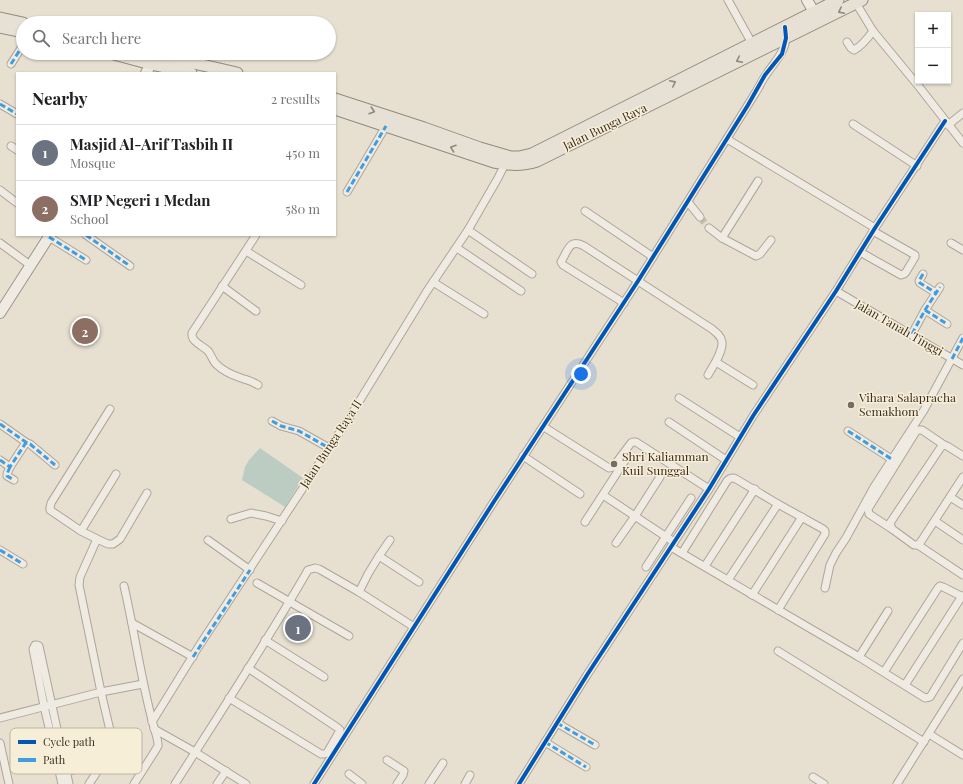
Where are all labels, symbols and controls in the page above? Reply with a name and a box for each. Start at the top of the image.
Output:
one-way arrow [837,6,845,14]
map controls [915,12,951,84]
button: + [915,12,951,48]
search box [16,16,336,60]
icon: search [30,27,52,49]
text: Search here [62,28,141,48]
button: − [915,48,951,84]
one-way arrow [735,56,743,63]
one-way arrow [669,80,676,88]
text: Nearby [32,87,87,109]
text: 2 results [271,90,320,107]
street label: Jalan Bunga Raya [559,99,649,154]
one-way arrow [368,106,375,115]
text: Masjid Al-Arif Tasbih II [70,134,233,154]
text: 1 [43,144,47,161]
text: 450 m [286,144,320,161]
one-way arrow [450,144,457,153]
text: Mosque [70,154,115,171]
text: SMP Negeri 1 Medan [70,190,211,210]
text: 2 [42,200,48,217]
text: 580 m [285,200,320,217]
text: School [70,210,109,227]
street label: Jalan Tanah Tinggi [852,295,947,359]
pin: 2 [72,316,98,346]
your location [571,364,591,384]
place label: Vihara Salapracha Semakhom [858,389,956,419]
street label: Jalan Bunga Raya II [295,396,365,492]
marker: Vihara Salapracha Semakhom [846,400,856,410]
place label: Shri Kaliamman Kuil Sunggal [622,448,709,478]
marker: Shri Kaliamman Kuil Sunggal [609,459,619,469]
pin: 1 [285,613,311,643]
legend [10,728,142,774]
text: Cycle path [43,734,95,749]
text: Path [43,752,66,767]

